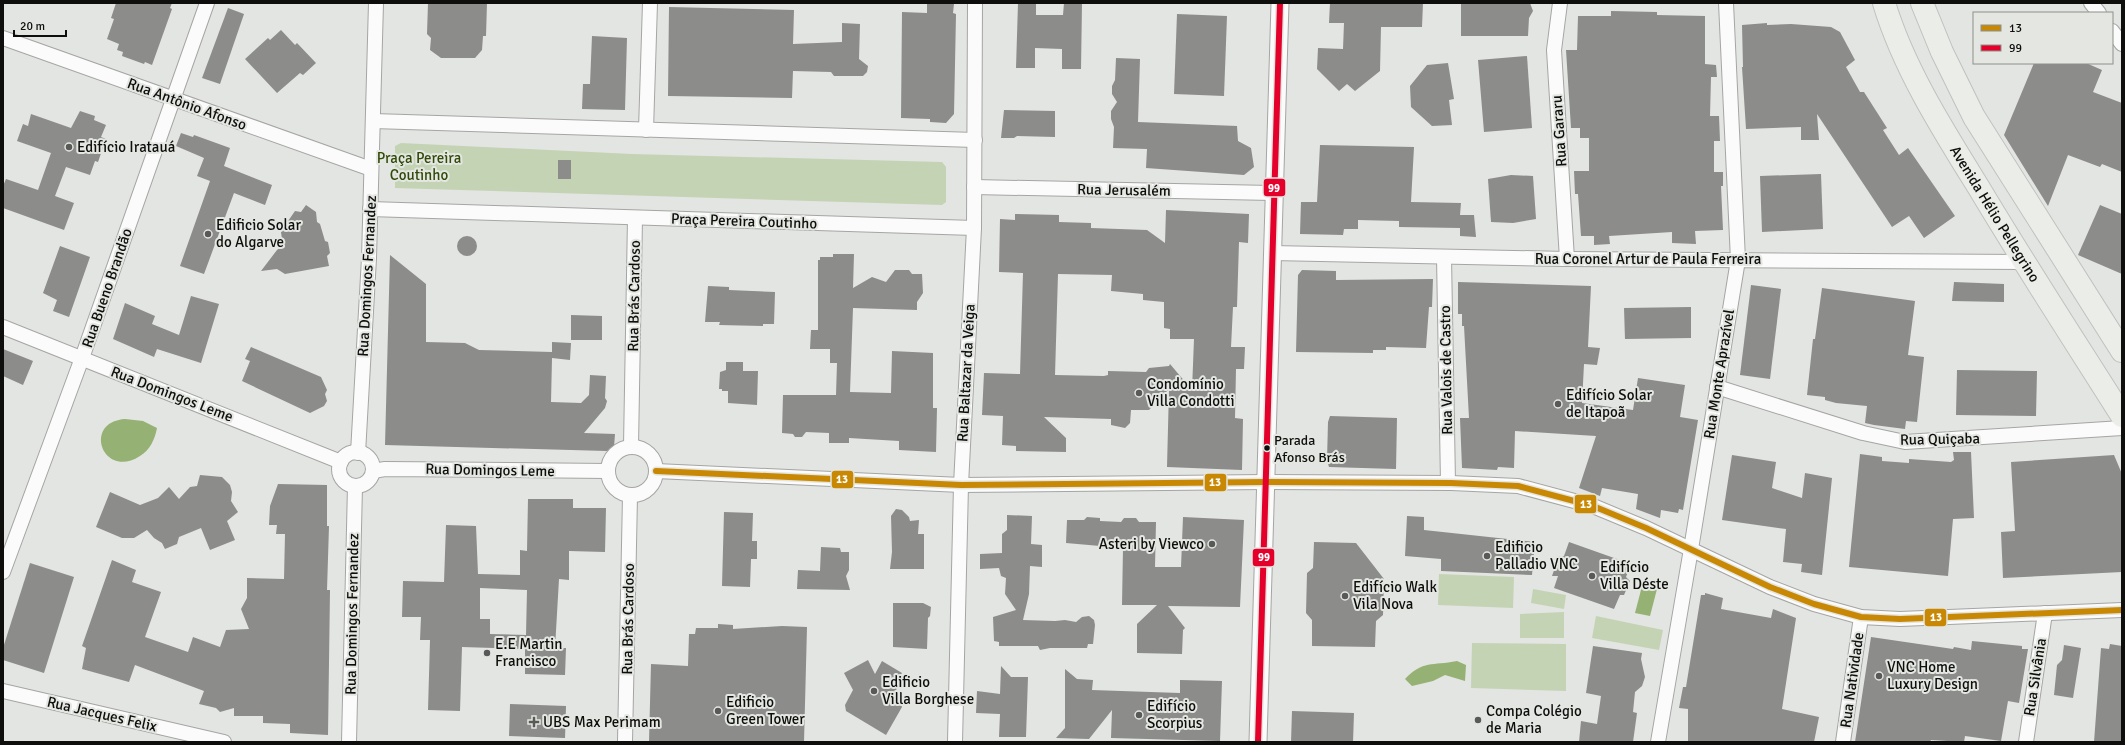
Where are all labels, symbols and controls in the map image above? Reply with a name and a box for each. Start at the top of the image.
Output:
scale bar [14,12,66,38]
legend [1973,12,2113,64]
text: 20 m [20,19,45,34]
text: 13 [2009,21,2022,36]
text: 99 [2009,41,2022,56]
street label: Rua Antônio Afonso [125,74,249,134]
street label: Rua Gararu [1548,95,1570,167]
place label: Edifício Iratauá [77,138,175,156]
marker: Edifício Iratauá [64,142,74,152]
street label: Avenida Hélio Pellegrino [1946,143,2044,286]
park label: Praça Pereira Coutinho [377,149,461,184]
line badge: 99 [1263,178,1286,197]
street label: Rua Jerusalém [1077,180,1171,200]
text: 99 [1268,182,1280,195]
street label: Rua Domingos Fernandez [354,195,380,357]
street label: Praça Pereira Coutinho [670,209,818,233]
place label: Edificio Solar do Algarve [216,216,301,251]
street label: Rua Bueno Brandão [78,226,136,350]
marker: Edificio Solar do Algarve [203,229,213,239]
street label: Rua Brás Cardoso [624,240,644,352]
street label: Rua Coronel Artur de Paula Ferreira [1535,250,1761,268]
street label: Rua Baltazar da Veiga [953,303,979,443]
street label: Rua Valois de Castro [1436,305,1456,435]
street label: Rua Monte Aprazível [1700,308,1738,440]
street label: Rua Domingos Leme [108,362,236,426]
place label: Condomínio Villa Condotti [1147,375,1234,410]
place label: Edifício Solar de Itapoã [1566,386,1652,421]
marker: Condomínio Villa Condotti [1134,388,1144,398]
marker: Edifício Solar de Itapoã [1553,399,1563,409]
street label: Rua Quiçaba [1900,429,1980,449]
place label: Parada Afonso Brás [1274,432,1345,466]
marker: Parada Afonso Brás [1262,443,1272,453]
street label: Rua Domingos Leme [425,460,555,480]
line badge: 13 [831,470,854,489]
text: 13 [836,473,848,486]
line badge: 13 [1204,473,1227,492]
text: 13 [1209,476,1221,489]
line badge: 13 [1574,494,1597,514]
text: 13 [1580,498,1592,511]
street label: Rua Domingos Fernandez [342,533,362,695]
place label: Asteri by Viewco [1099,535,1204,553]
place label: Edificio Palladio VNC [1495,538,1578,573]
marker: Asteri by Viewco [1207,539,1217,549]
line badge: 99 [1252,548,1275,567]
text: 99 [1258,551,1270,564]
marker: Edificio Palladio VNC [1482,551,1492,561]
place label: Edifício Villa Déste [1600,558,1669,593]
street label: Rua Brás Cardoso [618,563,638,675]
marker: Edifício Villa Déste [1587,571,1597,581]
place label: Edifício Walk Vila Nova [1353,578,1438,613]
marker: Edifício Walk Vila Nova [1340,591,1350,601]
line badge: 13 [1924,608,1947,627]
text: 13 [1930,611,1942,624]
street label: Rua Natividade [1836,631,1868,729]
place label: E.E Martin Francisco [495,635,562,670]
street label: Rua Silvânia [2020,637,2050,717]
marker: E.E Martin Francisco [482,648,492,658]
place label: VNC Home Luxury Design [1887,658,1978,693]
marker: VNC Home Luxury Design [1874,671,1884,681]
place label: Edificio Villa Borghese [882,673,974,708]
marker: Edificio Villa Borghese [869,686,879,696]
street label: Rua Jacques Felix [45,693,159,735]
place label: Edificio Green Tower [726,693,805,728]
place label: Edifício Scorpius [1147,697,1203,732]
place label: Compa Colégio de Maria [1486,702,1582,737]
marker: Edificio Green Tower [713,706,723,716]
marker: Edifício Scorpius [1134,710,1144,720]
place label: UBS Max Perimam [543,713,661,731]
marker: Compa Colégio de Maria [1473,715,1483,725]
marker: UBS Max Perimam [528,716,540,728]

